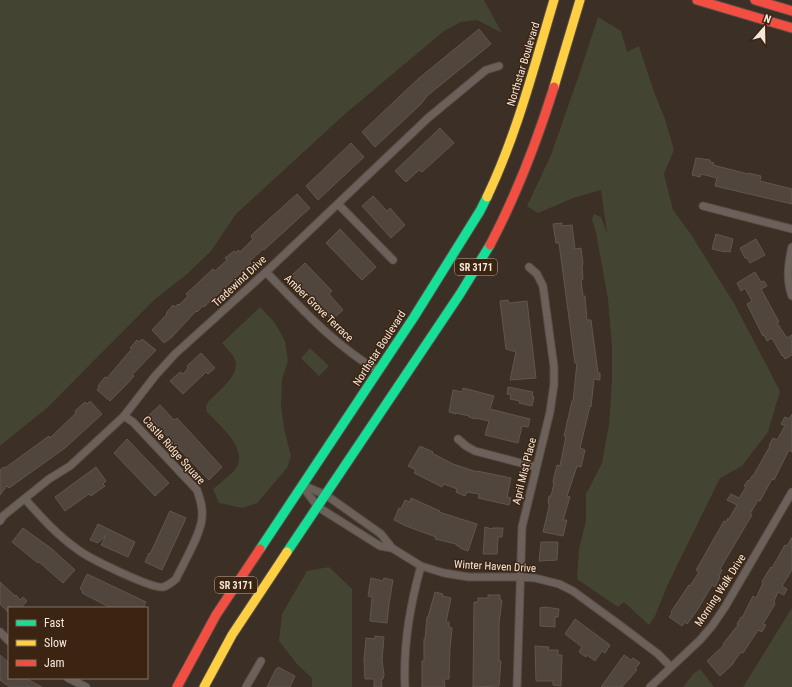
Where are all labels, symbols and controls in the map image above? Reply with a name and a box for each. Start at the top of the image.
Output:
north arrow [744,8,784,48]
text: N [762,12,773,26]
street label: Northstar Boulevard [505,21,542,108]
street label: Tradewind Drive [210,253,269,310]
road number: SR 3171 [455,259,497,275]
street label: Amber Grove Terrace [282,272,356,345]
street label: Northstar Boulevard [350,308,409,388]
street label: Castle Ridge Square [140,414,208,487]
street label: April Mist Place [510,436,539,506]
street label: Morning Walk Drive [692,552,749,629]
street label: Winter Haven Drive [454,558,536,575]
road number: SR 3171 [215,577,257,593]
legend [8,607,148,679]
text: Fast [44,616,65,630]
text: Slow [44,636,67,650]
text: Jam [44,656,65,670]

